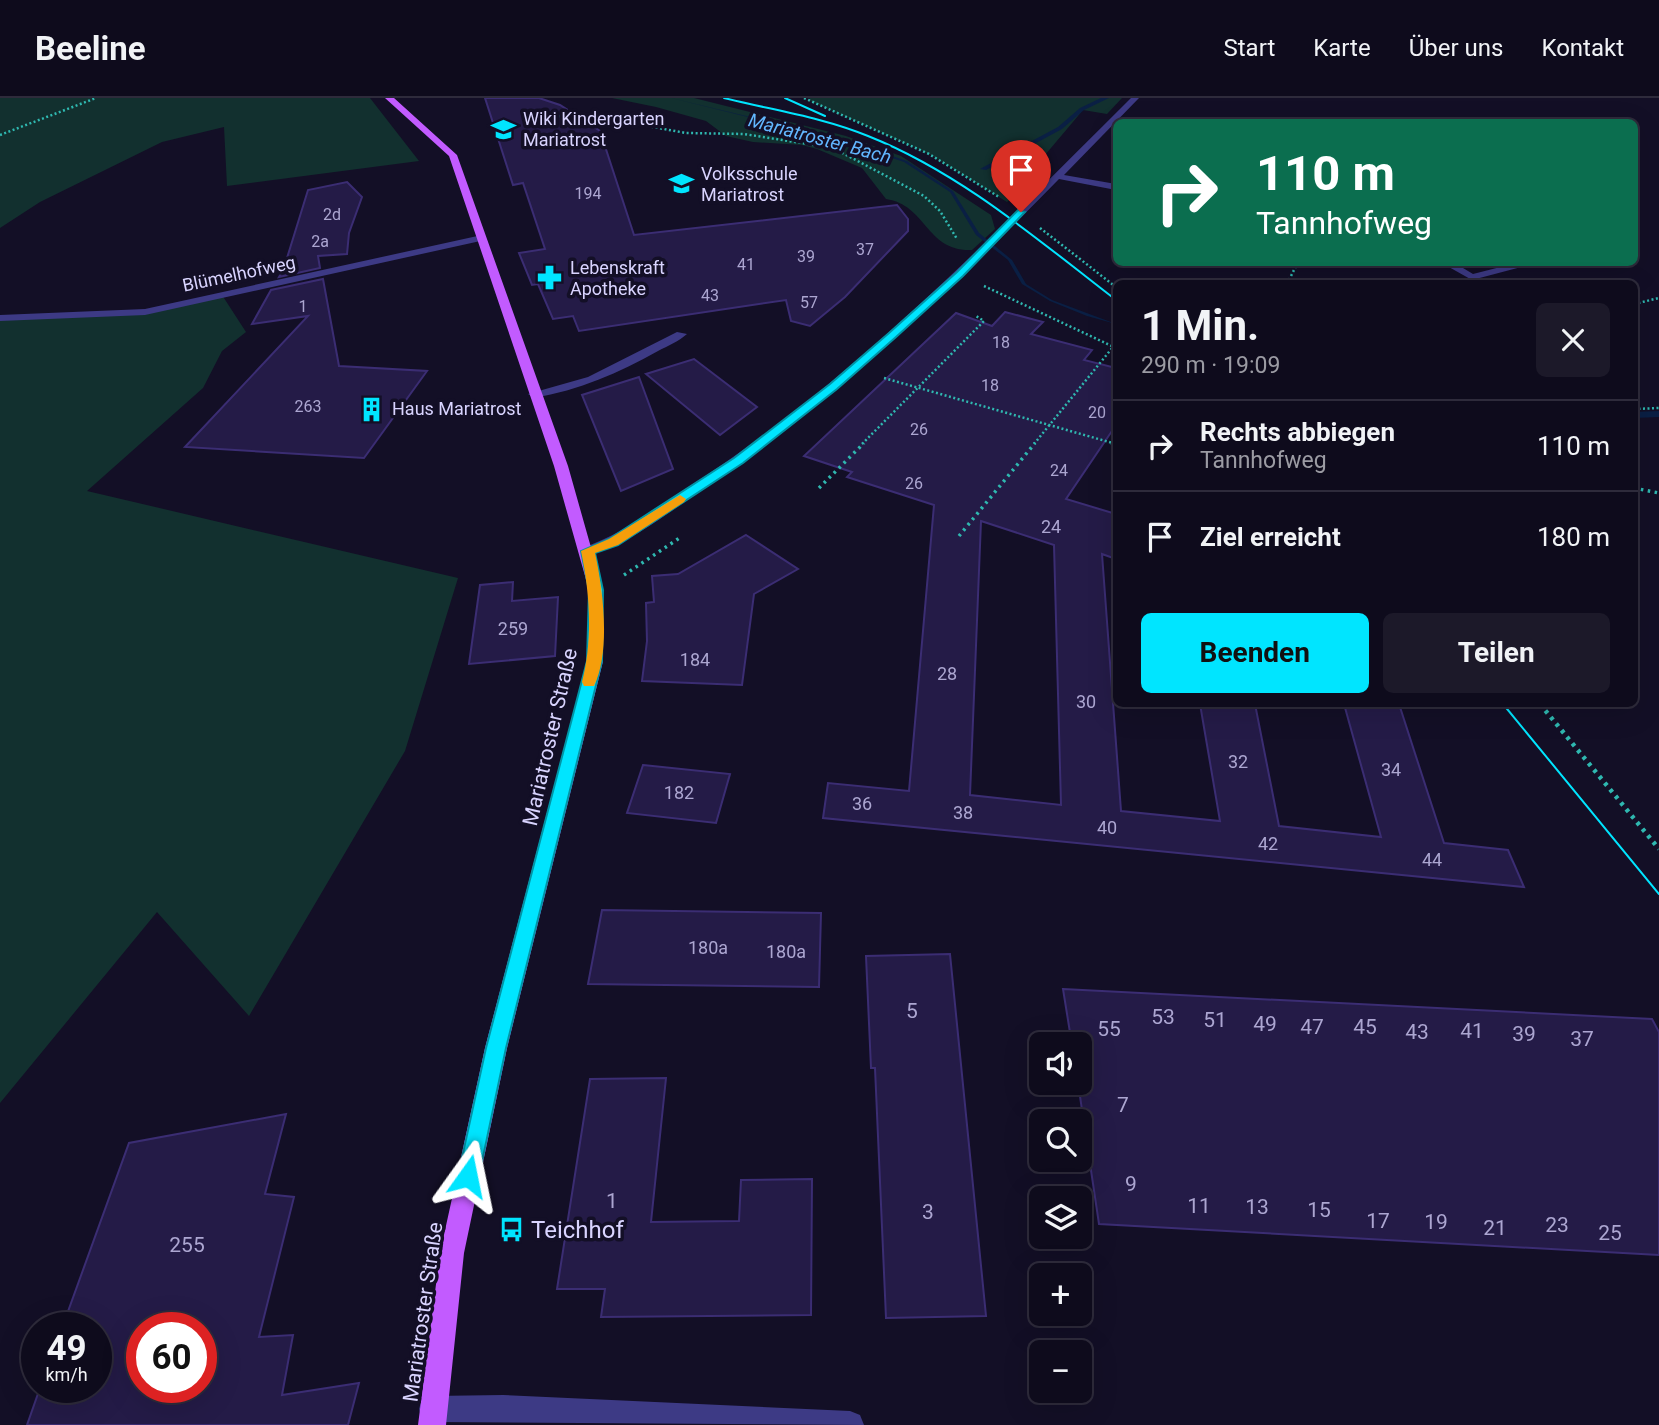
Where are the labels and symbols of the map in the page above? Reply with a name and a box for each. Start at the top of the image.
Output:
place label: Wiki Kindergarten Mariatrost [523,108,664,150]
water label: Mariatroster Bach [746,108,894,169]
school or university icon: Wiki Kindergarten Mariatrost [489,115,517,143]
pin [991,140,1051,212]
place label: Volksschule Mariatrost [701,163,798,205]
school or university icon: Volksschule Mariatrost [667,170,695,198]
house number: 194 [575,184,601,203]
house number: 2d [323,205,341,224]
house number: 2a [311,232,329,251]
house number: 37 [856,240,874,259]
house number: 39 [797,247,815,266]
street label: Blümelhofweg [181,251,297,296]
house number: 41 [737,255,755,274]
place label: Lebenskraft Apotheke [570,257,665,299]
pharmacy icon: Lebenskraft Apotheke [536,264,564,292]
house number: 43 [701,286,719,305]
house number: 57 [800,293,818,312]
house number: 1 [299,297,308,316]
house number: 18 [992,333,1010,352]
house number: 18 [981,376,999,395]
building icon: Haus Mariatrost [358,395,386,423]
house number: 263 [295,397,321,416]
place label: Haus Mariatrost [392,398,521,419]
house number: 20 [1088,403,1106,422]
house number: 26 [910,420,928,439]
house number: 24 [1050,461,1068,480]
house number: 26 [905,474,923,493]
house number: 24 [1041,516,1061,537]
house number: 259 [498,618,528,639]
street label: Mariatroster Straße [518,646,582,828]
house number: 184 [680,649,710,670]
house number: 28 [937,663,957,684]
house number: 30 [1076,691,1096,712]
house number: 32 [1228,751,1248,772]
house number: 34 [1381,759,1401,780]
house number: 182 [664,782,694,803]
house number: 36 [852,793,872,814]
house number: 38 [953,802,973,823]
house number: 40 [1097,817,1117,838]
house number: 42 [1258,833,1278,854]
house number: 44 [1422,849,1442,870]
house number: 180a [688,937,728,958]
house number: 180a [766,941,806,962]
house number: 5 [906,999,918,1023]
house number: 53 [1151,1005,1175,1029]
house number: 51 [1203,1008,1227,1032]
house number: 49 [1253,1012,1277,1036]
house number: 47 [1300,1015,1324,1039]
house number: 45 [1353,1015,1377,1039]
house number: 55 [1097,1017,1121,1041]
house number: 41 [1460,1019,1484,1043]
house number: 43 [1405,1020,1429,1044]
house number: 39 [1512,1022,1536,1046]
house number: 37 [1570,1027,1594,1051]
house number: 7 [1117,1093,1129,1117]
position arrow [431,1139,505,1213]
house number: 9 [1125,1172,1137,1196]
house number: 1 [606,1189,618,1213]
house number: 11 [1187,1194,1211,1218]
house number: 13 [1245,1195,1269,1219]
house number: 15 [1307,1198,1331,1222]
house number: 3 [922,1200,934,1224]
house number: 17 [1366,1209,1390,1233]
house number: 19 [1424,1210,1448,1234]
house number: 23 [1545,1213,1569,1237]
bus stop icon: Teichhof [497,1216,525,1244]
place label: Teichhof [531,1216,624,1244]
house number: 21 [1483,1216,1507,1240]
street label: Mariatroster Straße [398,1220,448,1404]
house number: 25 [1598,1221,1622,1245]
house number: 255 [169,1233,205,1257]
speed limit sign: 60 [126,1312,217,1403]

